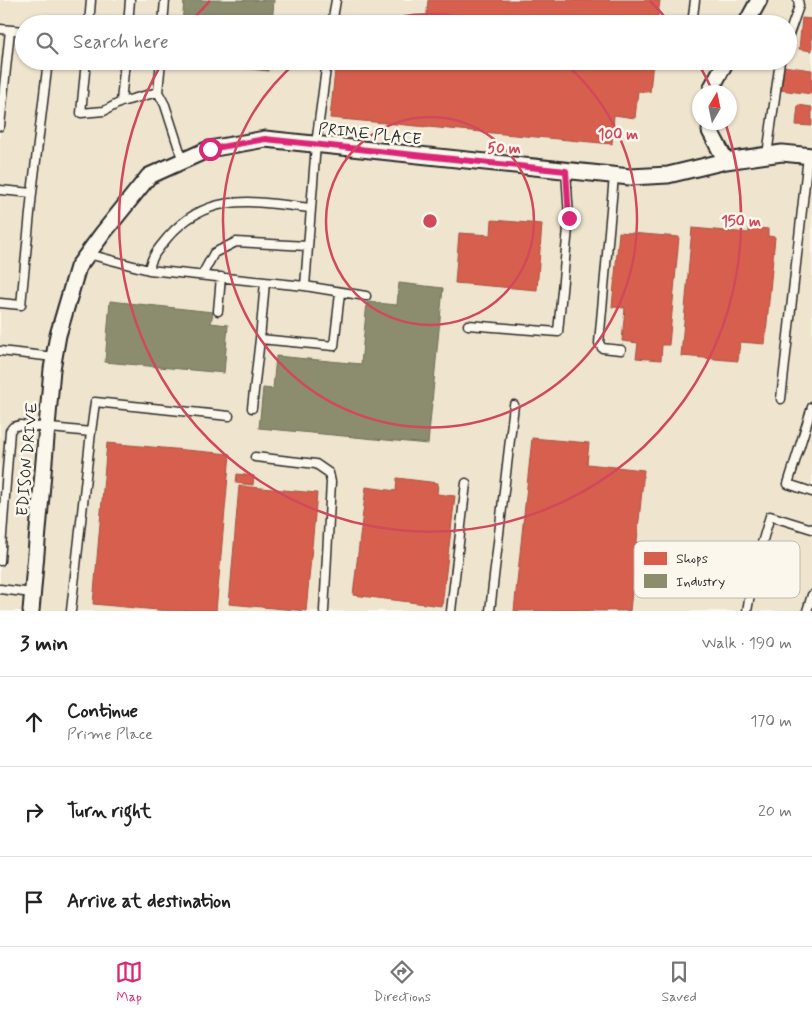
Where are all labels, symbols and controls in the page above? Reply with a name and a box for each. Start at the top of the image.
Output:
search box [15,15,797,70]
icon: search [33,29,61,57]
text: Search here [73,30,169,55]
north arrow [692,85,737,130]
street label: PRIME PLACE [317,119,422,150]
text: 100 m [598,125,638,145]
route start [199,138,222,161]
text: 50 m [487,139,521,159]
route end [558,207,581,230]
centre of rings [421,212,439,230]
text: 150 m [721,212,761,232]
street label: EDISON DRIVE [12,401,43,517]
legend [634,541,800,598]
text: Shops [676,550,708,568]
text: Industry [676,573,725,591]
text: 3 min [20,630,68,658]
text: Walk · 190 m [702,633,792,654]
text: Continue [67,699,138,724]
icon: ahead [20,708,48,736]
text: 170 m [750,711,792,732]
text: Prime Place [67,724,153,745]
icon: right [20,798,48,826]
text: Turn right [67,799,151,824]
text: 20 m [758,801,792,822]
icon: arrive [20,888,48,916]
text: Arrive at destination [67,889,231,914]
tab: Map [115,958,143,1006]
tab: Directions [374,958,431,1006]
tab: Saved [661,958,697,1006]

